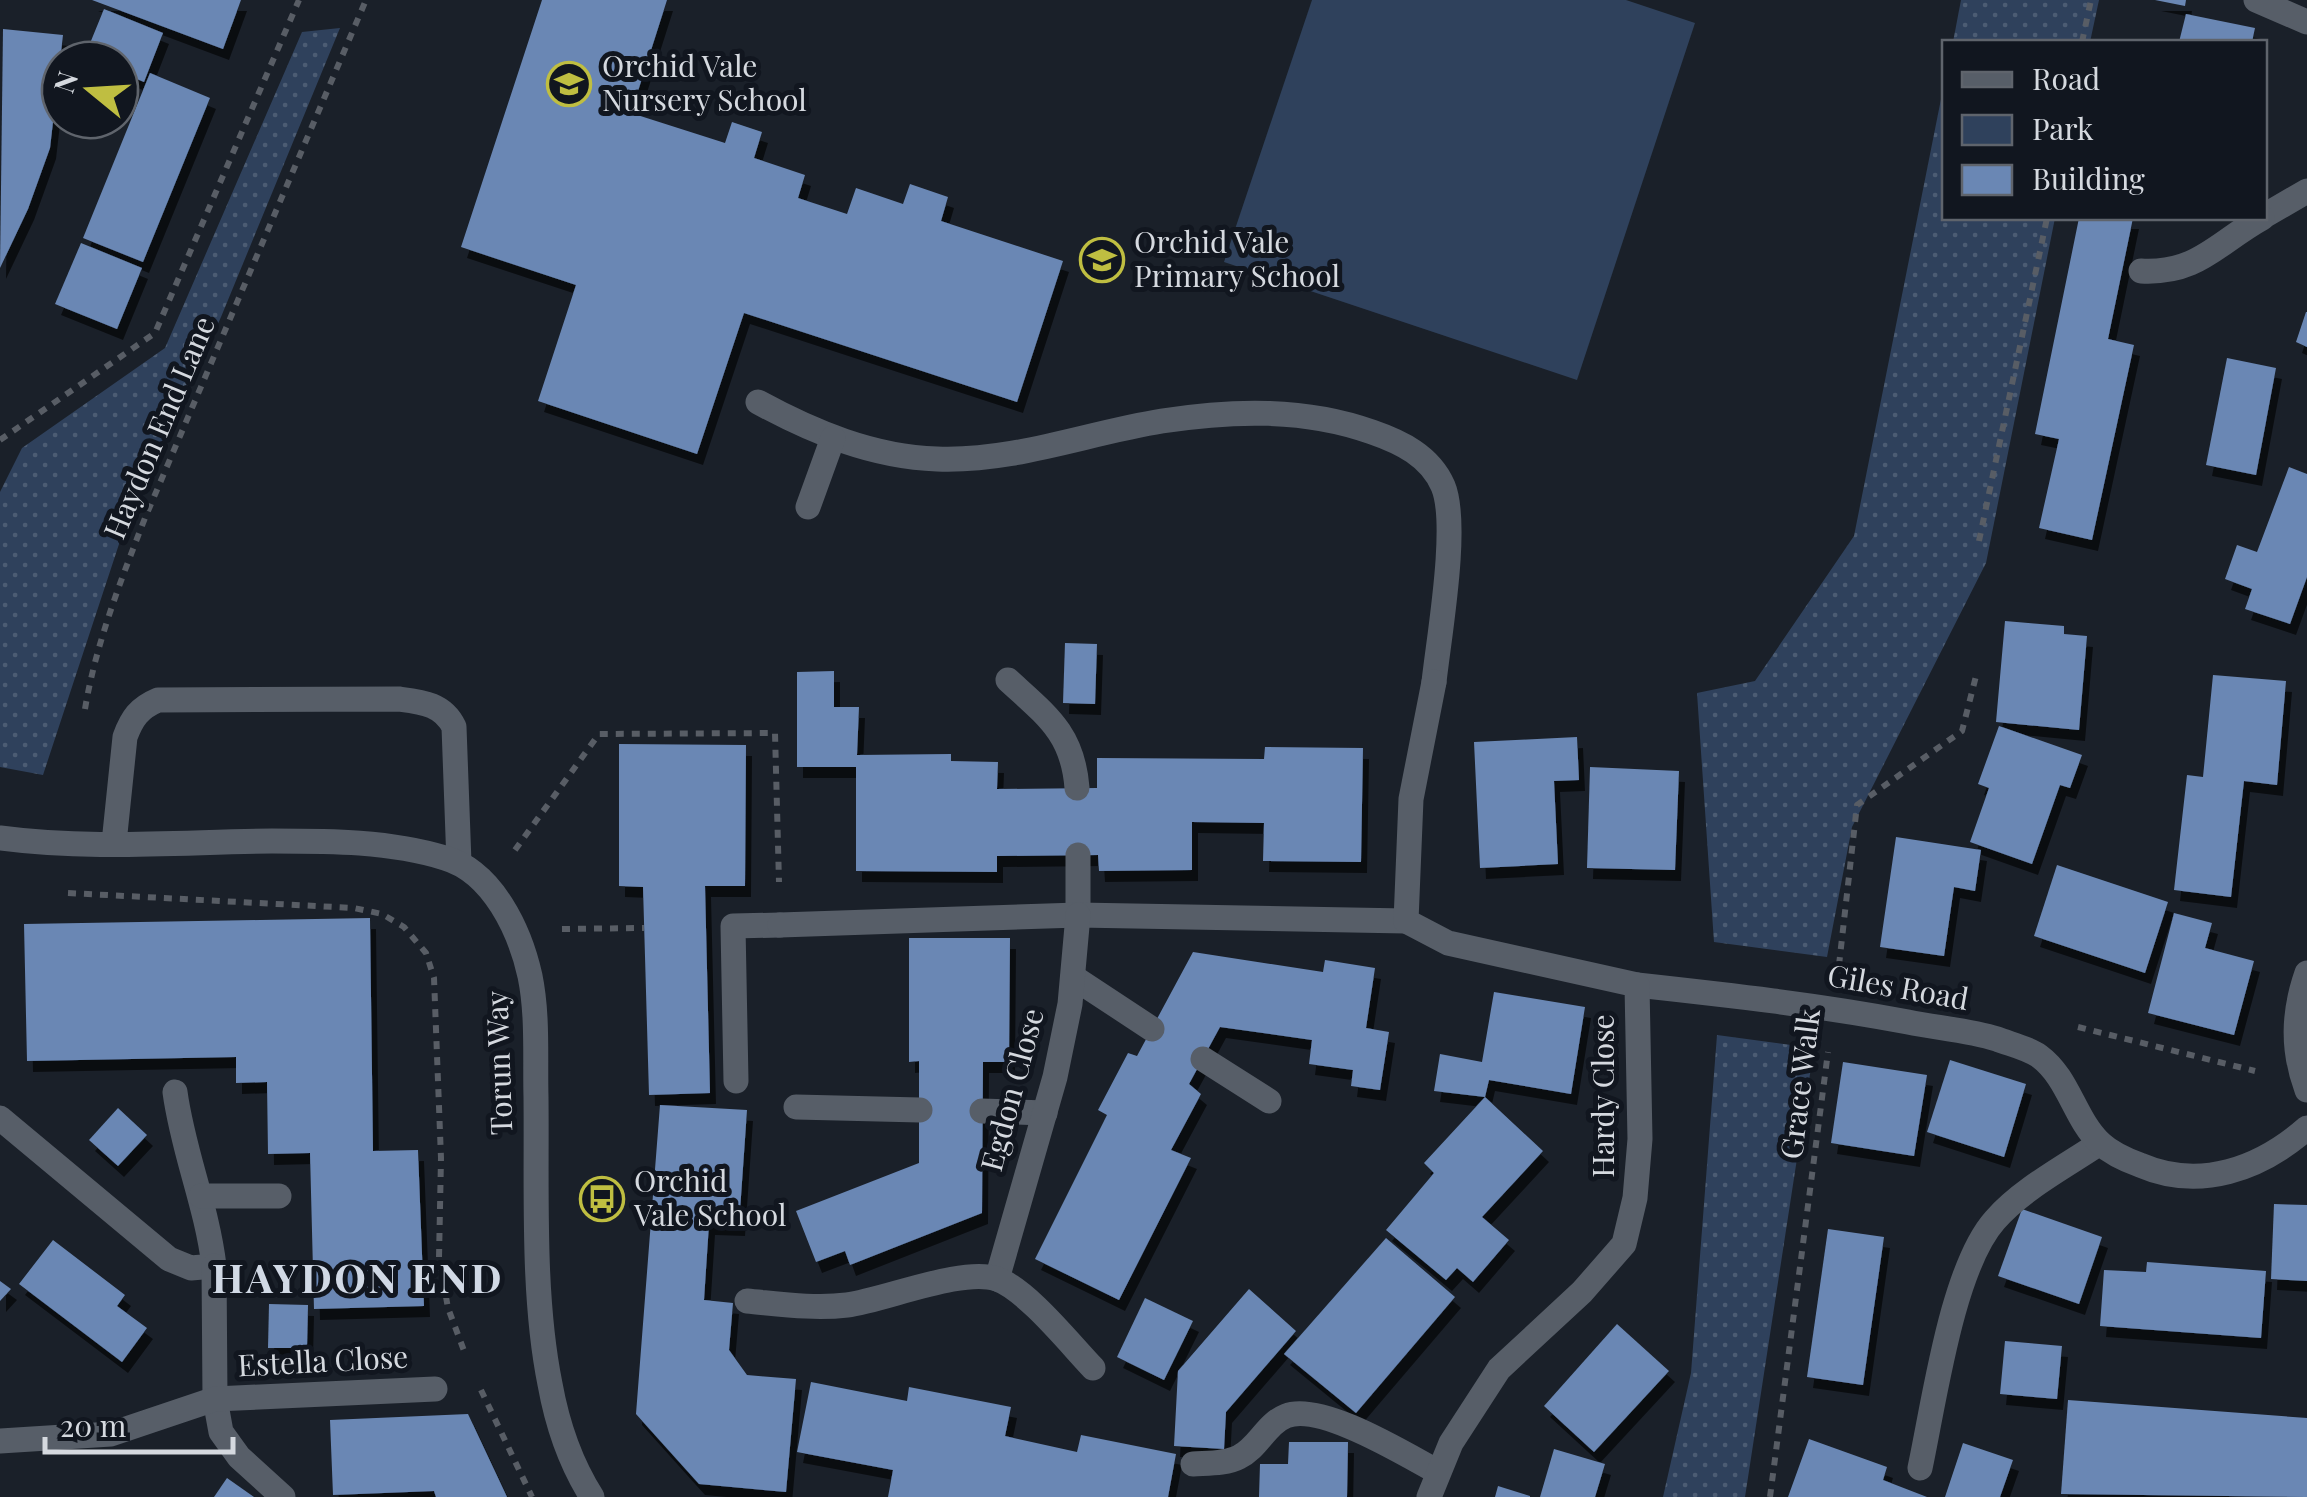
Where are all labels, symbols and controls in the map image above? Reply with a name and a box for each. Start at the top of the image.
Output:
north arrow [40,40,140,140]
legend [1942,40,2267,220]
place label: Orchid Vale Nursery School [602,45,807,119]
text: Road [2032,58,2100,98]
school or university icon: Orchid Vale Nursery School [546,61,592,107]
text: N [44,66,86,97]
text: Park [2032,108,2094,148]
text: Building [2032,158,2145,198]
place label: Orchid Vale Primary School [1134,221,1340,295]
school or university icon: Orchid Vale Primary School [1079,237,1125,283]
street label: Haydon End Lane [93,310,223,545]
street label: Giles Road [1825,954,1972,1018]
street label: Torun Way [475,990,521,1136]
street label: Egdon Close [970,1004,1052,1175]
street label: Grace Walk [1770,1006,1828,1161]
street label: Hardy Close [1582,1014,1622,1178]
place label: Orchid Vale School [633,1160,787,1234]
bus stop icon: Orchid Vale School [579,1176,625,1222]
district label: HAYDON END [212,1250,504,1303]
street label: Estella Close [237,1336,409,1384]
scale bar [45,1392,232,1454]
text: 20 m [60,1405,127,1445]

